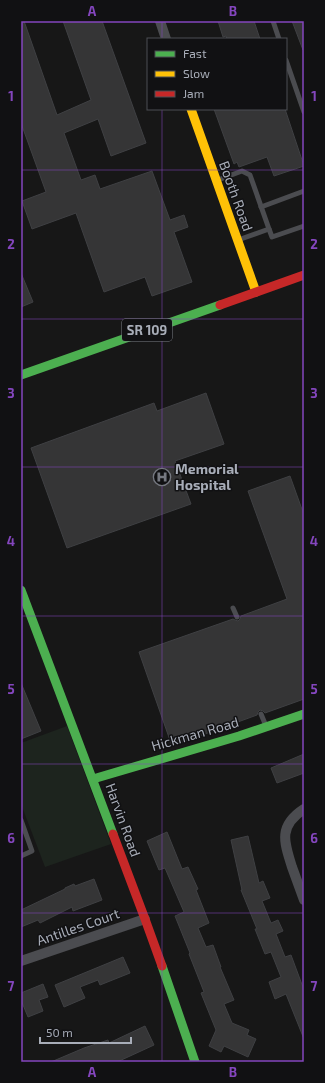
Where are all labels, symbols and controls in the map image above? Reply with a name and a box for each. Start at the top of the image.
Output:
text: A [88,3,97,19]
text: B [229,3,237,19]
legend [147,38,287,110]
text: Fast [183,46,207,60]
text: Slow [183,66,210,80]
text: Jam [183,86,204,100]
text: 1 [8,88,14,104]
text: 1 [311,88,317,104]
street label: Booth Road [216,158,257,233]
text: 2 [7,236,15,252]
text: 2 [310,236,318,252]
road number: SR 109 [122,319,172,341]
text: 3 [7,385,15,401]
text: 3 [310,385,318,401]
place label: Memorial Hospital [175,460,239,493]
hospital icon: Memorial Hospital [152,467,172,487]
text: 4 [7,533,15,549]
text: 4 [310,533,318,549]
text: 5 [7,681,15,697]
text: 5 [310,681,318,697]
street label: Hickman Road [149,713,241,754]
street label: Harvin Road [102,781,145,859]
text: 6 [7,830,15,846]
text: 6 [310,830,318,846]
street label: Antilles Court [34,904,122,949]
text: 7 [8,978,15,994]
text: 7 [311,978,318,994]
scale bar [40,1019,131,1045]
text: 50 m [46,1025,73,1039]
text: A [88,1064,97,1080]
text: B [229,1064,237,1080]

